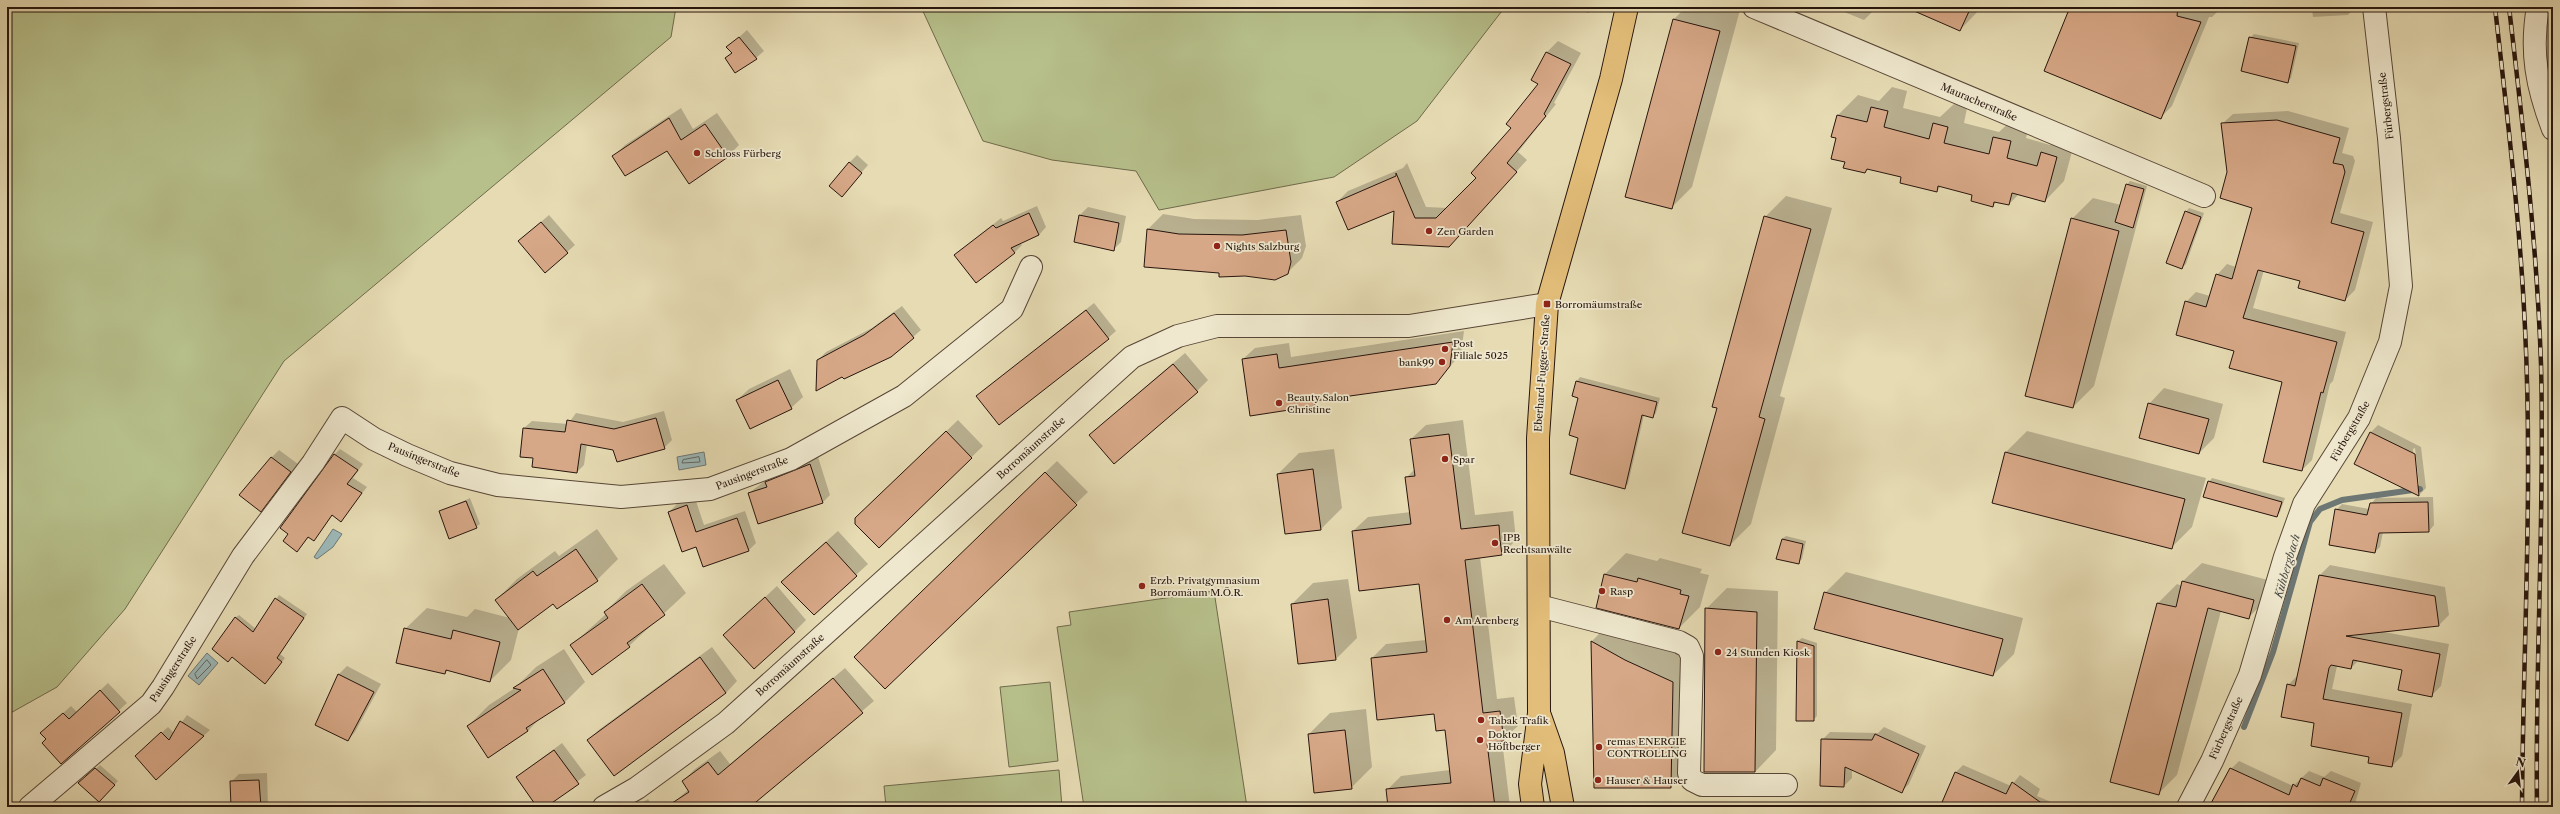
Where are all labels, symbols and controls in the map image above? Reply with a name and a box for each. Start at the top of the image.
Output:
street label: Fürbergstraße [2375,71,2397,140]
street label: Mauracherstraße [1939,80,2020,124]
place label: Schloss Fürberg [705,147,781,160]
marker: Schloss Fürberg [692,148,702,158]
place label: Zen Garden [1437,225,1494,238]
marker: Zen Garden [1424,226,1434,236]
place label: Nights Salzburg [1225,240,1300,253]
marker: Nights Salzburg [1212,241,1222,251]
place label: Borromäumstraße [1555,298,1643,311]
marker: Borromäumstraße [1542,299,1552,309]
street label: Eberhard-Fugger-Straße [1531,314,1553,432]
place label: Post Filiale 5025 [1453,337,1508,362]
marker: Post Filiale 5025 [1440,344,1450,354]
place label: bank99 [1399,356,1434,369]
marker: bank99 [1437,357,1447,367]
place label: Beauty Salon Christine [1287,391,1350,416]
marker: Beauty Salon Christine [1274,398,1284,408]
street label: Fürbergstraße [2327,398,2373,464]
street label: Borromäumstraße [994,414,1068,482]
street label: Pausingerstraße [386,440,462,480]
street label: Pausingerstraße [714,453,790,493]
place label: Spar [1453,453,1475,466]
marker: Spar [1440,454,1450,464]
place label: IPB Rechtsanwälte [1503,531,1572,556]
water label: Kühbergbach [2271,533,2303,600]
marker: IPB Rechtsanwälte [1490,538,1500,548]
place label: Erzb. Privatgymnasium Borromäum M.Ö.R. [1150,574,1261,599]
marker: Erzb. Privatgymnasium Borromäum M.Ö.R. [1137,581,1147,591]
place label: Rasp [1610,585,1633,598]
marker: Rasp [1597,586,1607,596]
place label: Am Arenberg [1454,614,1519,627]
marker: Am Arenberg [1442,615,1452,625]
street label: Borromäumstraße [753,631,827,699]
street label: Pausingerstraße [147,633,199,705]
place label: 24 Stunden Kiosk [1726,646,1811,659]
marker: 24 Stunden Kiosk [1713,647,1723,657]
street label: Fürbergstraße [2206,694,2246,762]
place label: Tabak Trafik [1489,714,1550,727]
marker: Tabak Trafik [1476,715,1486,725]
place label: Doktor Höftberger [1488,728,1541,753]
marker: Doktor Höftberger [1475,735,1485,745]
place label: remas ENERGIE CONTROLLING [1607,735,1687,760]
marker: remas ENERGIE CONTROLLING [1594,742,1604,752]
north arrow [2498,752,2538,792]
text: N [2514,754,2527,770]
place label: Hauser & Hauser [1606,774,1688,787]
marker: Hauser & Hauser [1593,775,1603,785]

